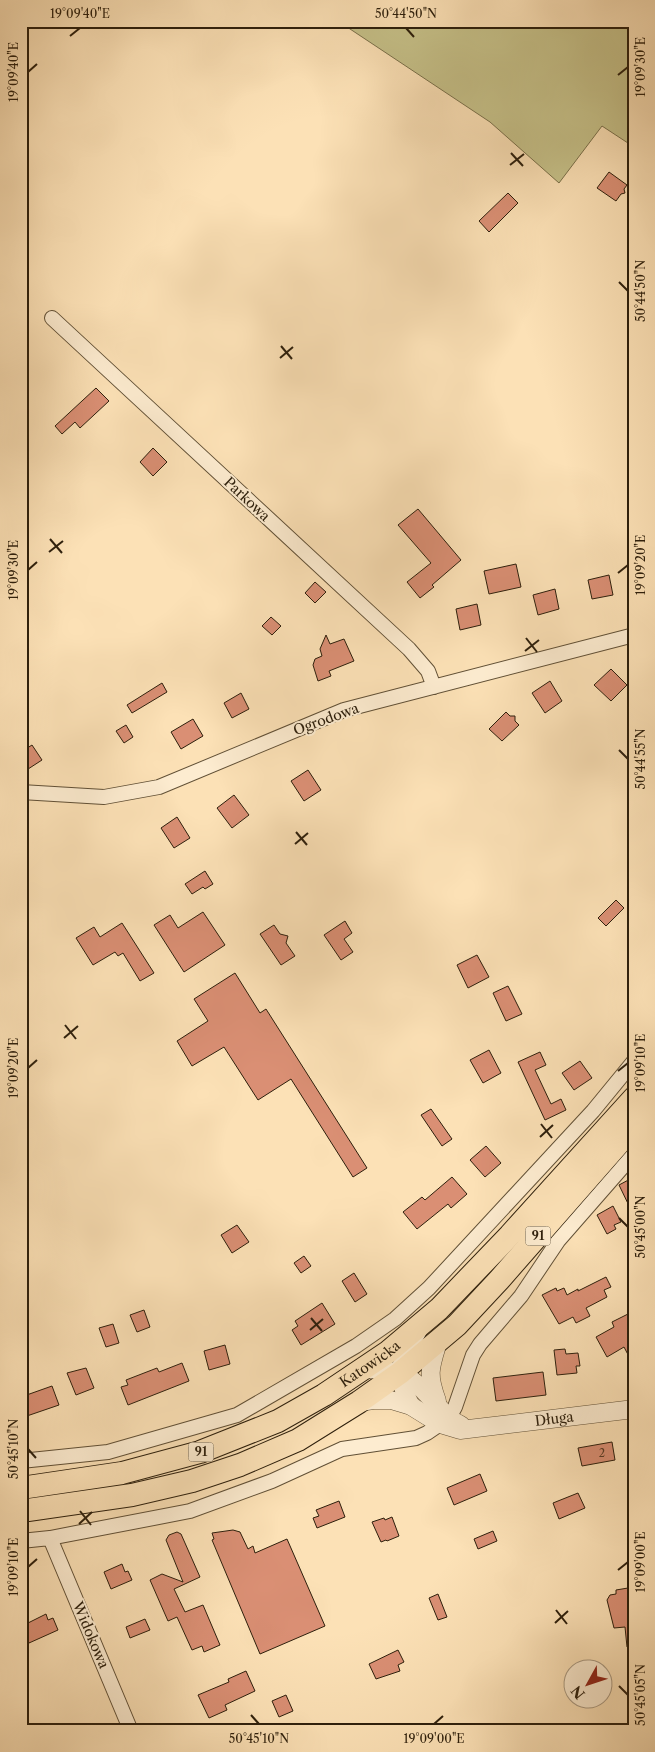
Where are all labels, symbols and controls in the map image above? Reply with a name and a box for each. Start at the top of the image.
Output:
text: 19°09'40"E [50,6,110,21]
text: 50°44'50"N [375,6,437,21]
text: 19°09'30"E [633,37,648,97]
text: 19°09'40"E [6,42,21,102]
text: 50°44'50"N [633,260,648,322]
street label: Parkowa [220,473,274,525]
text: 19°09'20"E [633,535,648,595]
text: 19°09'30"E [6,540,21,600]
street label: Ogrodowa [291,699,362,739]
text: 50°44'55"N [633,728,648,790]
text: 19°09'10"E [633,1034,648,1092]
text: 19°09'20"E [6,1038,21,1098]
text: 50°45'00"N [633,1195,648,1258]
road number: 91 [526,1226,550,1246]
street label: Katowicka [336,1336,404,1391]
street label: Długa [534,1407,575,1430]
text: 50°45'10"N [6,1419,21,1479]
road number: 91 [188,1442,214,1461]
house number: 2 [599,1446,605,1460]
text: 19°09'00"E [633,1531,648,1593]
text: 19°09'10"E [6,1538,21,1596]
street label: Widokowa [68,1598,113,1672]
north arrow [562,1660,612,1710]
text: 50°45'05"N [633,1664,648,1726]
text: N [567,1682,589,1703]
text: 50°45'10"N [229,1731,289,1746]
text: 19°09'00"E [403,1731,465,1746]

